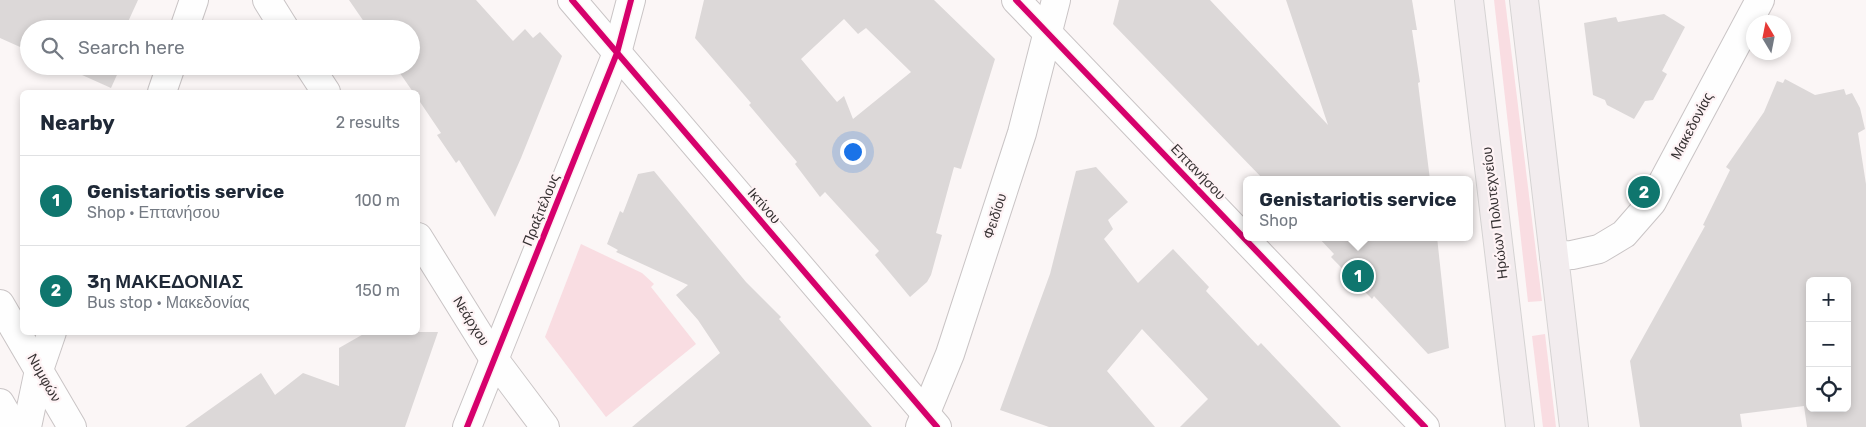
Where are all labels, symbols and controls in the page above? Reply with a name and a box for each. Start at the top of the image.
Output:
north arrow [1746,15,1791,60]
search box [20,20,420,75]
icon: search [38,34,66,62]
text: Search here [78,36,185,59]
street label: Μακεδονίας [1667,89,1717,162]
text: Nearby [40,110,115,135]
text: 2 results [336,113,400,132]
your location [840,139,866,165]
street label: Επτανήσου [1167,140,1229,204]
street label: Ηρώων Πολυτεχνείου [1478,146,1512,280]
street label: Πραξιτέλους [519,171,563,249]
pin: 2 [1628,173,1660,211]
popup [1243,176,1473,241]
text: Genistariotis service [87,180,284,203]
street label: Ικτίνου [744,185,784,227]
text: Genistariotis service [1259,188,1457,211]
text: 1 [52,191,60,210]
text: 100 m [355,191,400,210]
street label: Φειδίου [980,191,1010,241]
text: Shop · Επτανήσου [87,203,220,222]
text: Shop [1259,211,1298,230]
pin: 1 [1342,257,1374,295]
text: 3η ΜΑΚΕΔΟΝΙΑΣ [87,270,243,293]
map controls [1806,277,1851,412]
button: + [1806,277,1851,322]
text: 2 [51,281,61,300]
text: 150 m [355,281,400,300]
text: Bus stop · Μακεδονίας [87,293,250,312]
street label: Νεάρχου [449,293,493,349]
button: − [1806,322,1851,367]
street label: Νυμφών [23,351,65,405]
button: locate [1806,367,1851,412]

